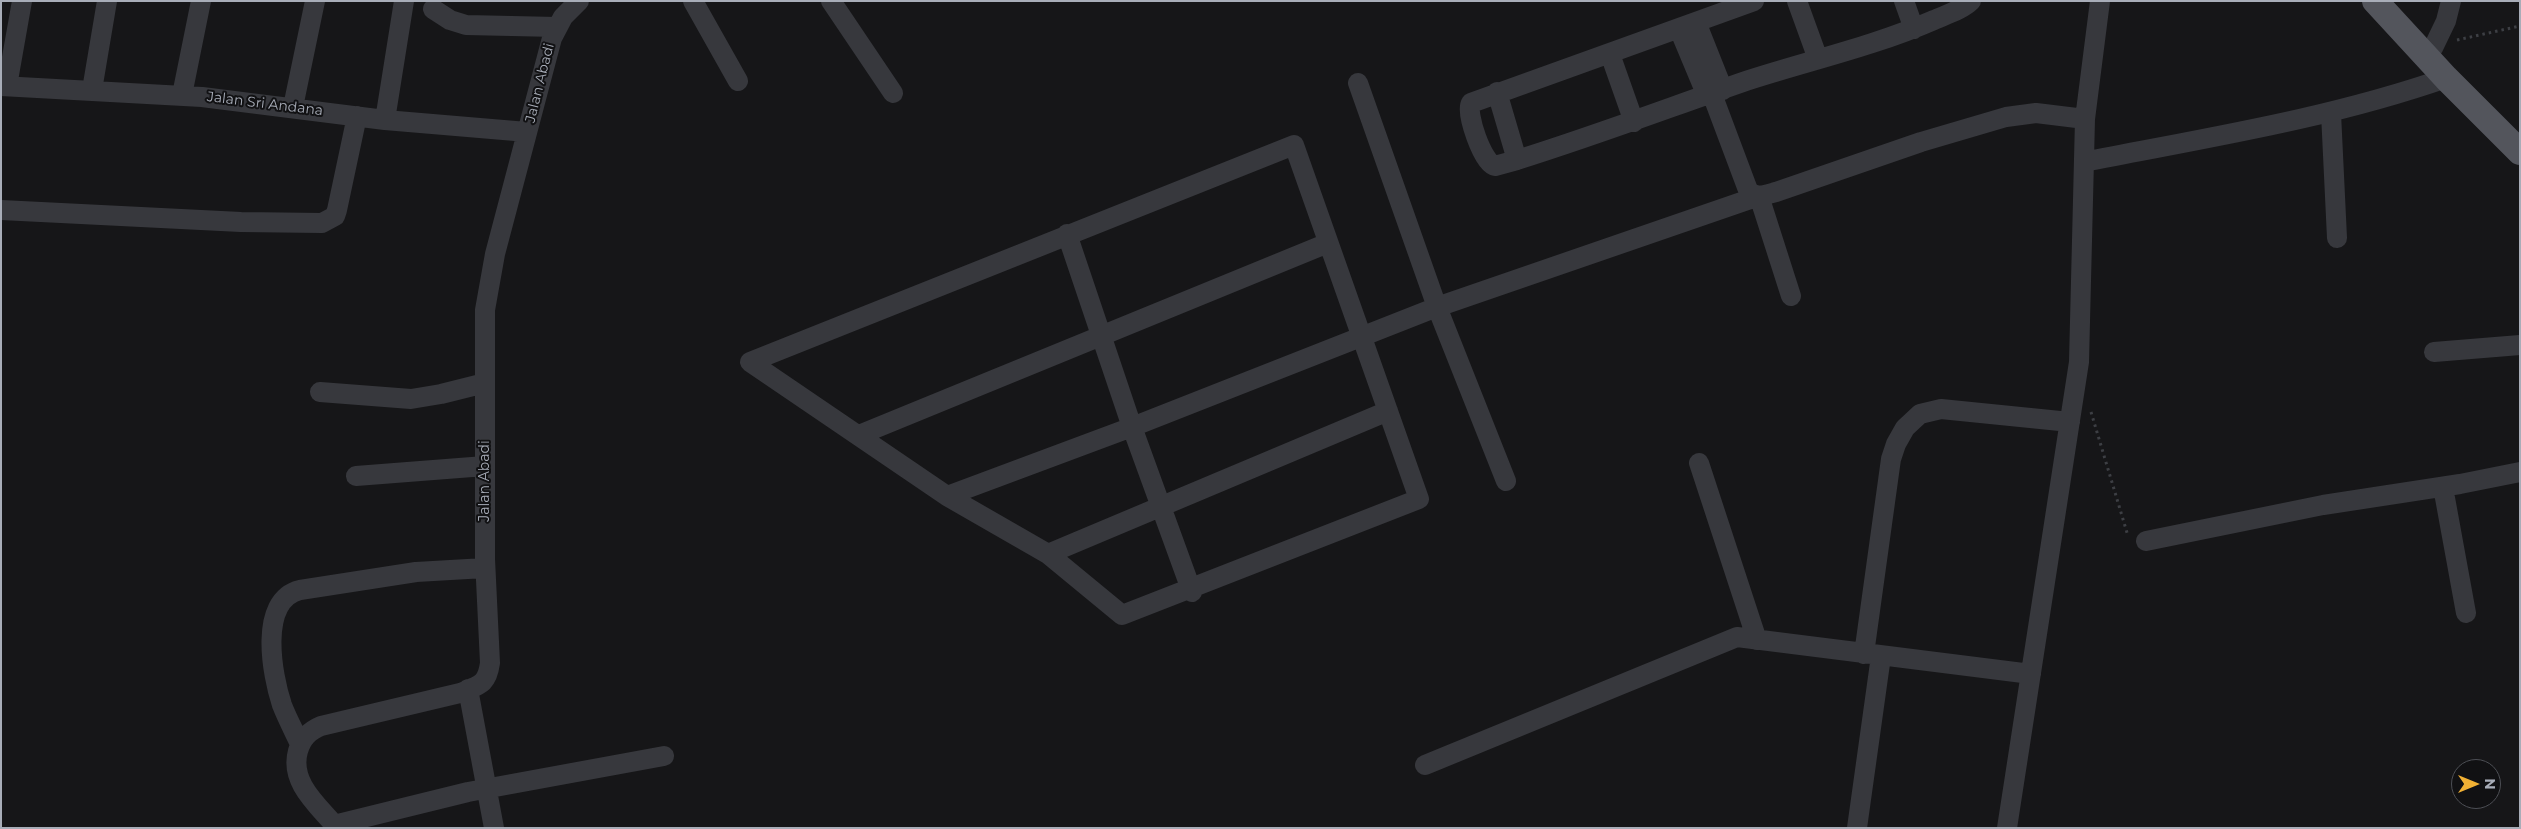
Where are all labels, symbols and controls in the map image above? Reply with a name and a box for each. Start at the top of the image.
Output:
street label: Jalan Abadi [522,41,558,125]
street label: Jalan Sri Andana [206,89,324,119]
street label: Jalan Abadi [477,440,493,522]
north arrow [2451,759,2501,809]
text: N [2481,778,2499,790]

